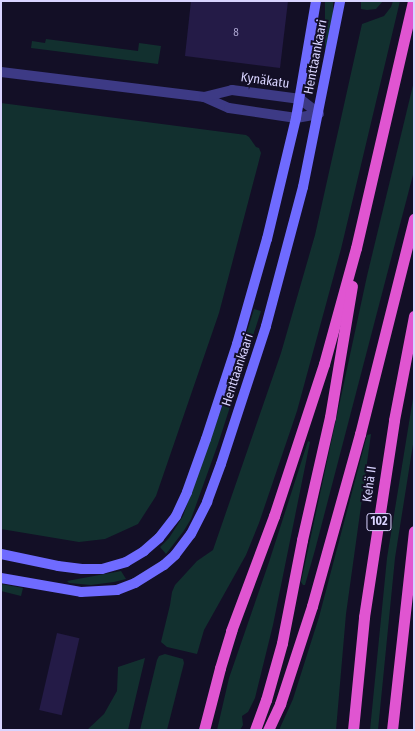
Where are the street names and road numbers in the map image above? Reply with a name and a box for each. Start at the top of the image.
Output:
street label: Henttaankaari [301,18,331,96]
street label: Kynäkatu [240,70,290,92]
street label: Henttaankaari [219,332,257,408]
street label: Kehä II [360,465,380,503]
road number: 102 [366,512,392,532]

